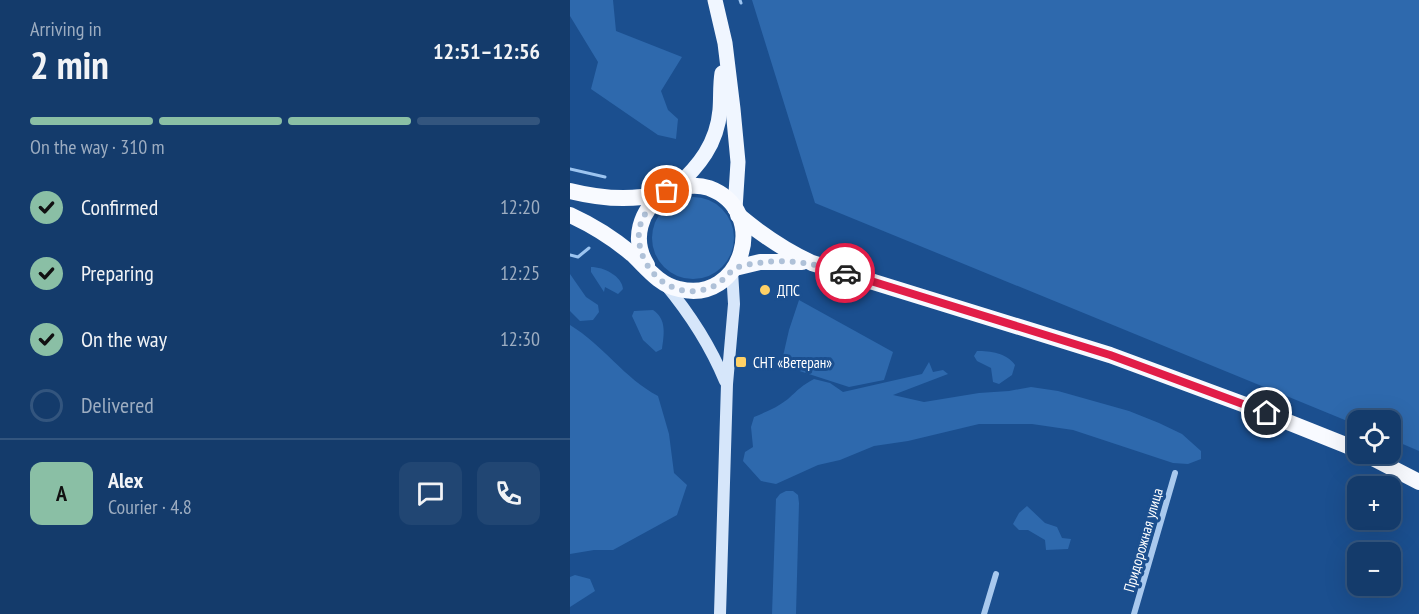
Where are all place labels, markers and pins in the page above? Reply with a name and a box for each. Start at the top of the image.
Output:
pin [641,165,692,216]
place label: ДПС [777,281,800,300]
marker: ДПС [758,283,772,297]
place label: СНТ «Ветеран» [753,353,832,372]
marker: СНТ «Ветеран» [734,355,748,369]
pin [1241,387,1292,438]

